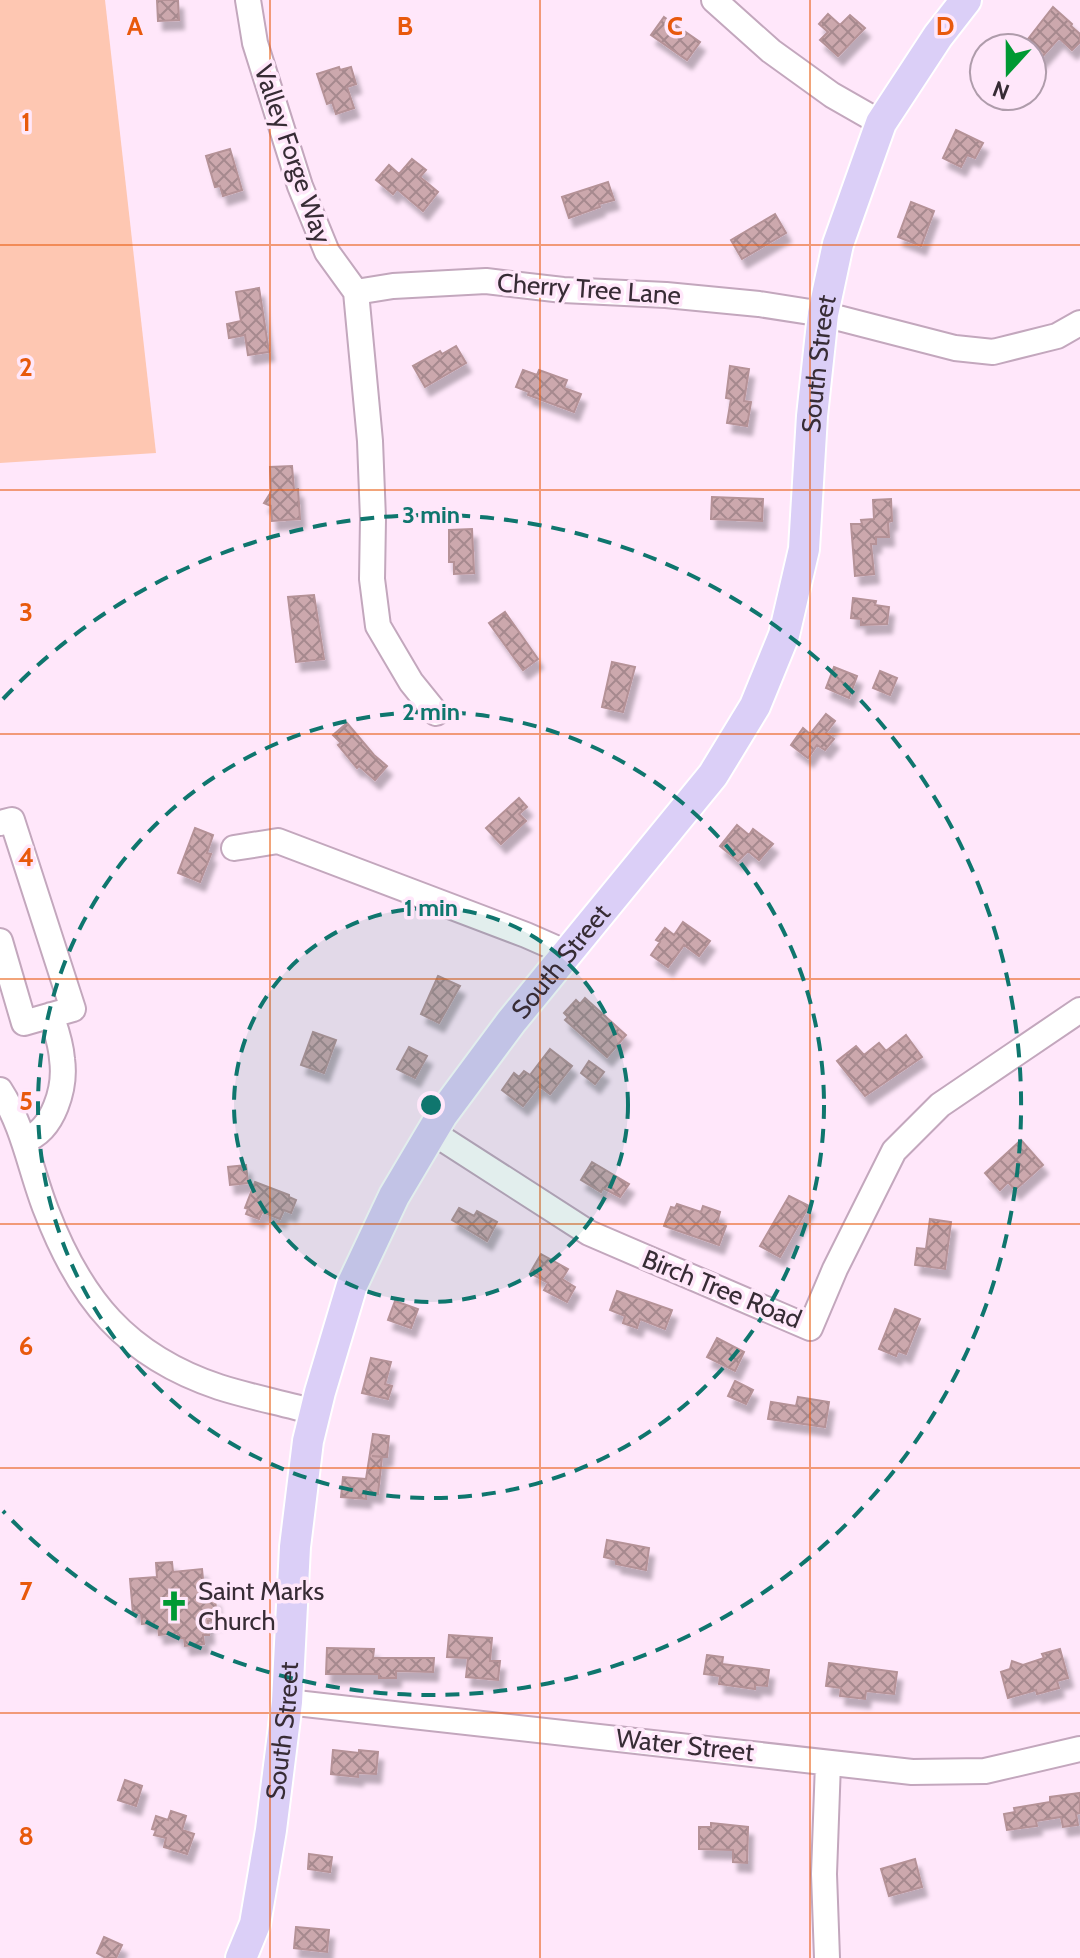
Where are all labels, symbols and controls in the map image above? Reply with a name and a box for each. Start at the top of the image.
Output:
text: A [127,10,144,42]
text: B [397,10,413,42]
text: C [667,10,683,42]
text: D [936,10,954,42]
north arrow [968,32,1048,112]
street label: Valley Forge Way [247,60,339,248]
text: N [989,75,1013,106]
text: 1 [21,106,31,138]
street label: Cherry Tree Lane [496,267,682,311]
street label: South Street [795,292,843,434]
text: 2 [19,351,33,383]
text: 3 min [402,500,460,529]
text: 3 [19,596,33,628]
text: 2 min [402,697,460,726]
text: 4 [18,841,34,873]
text: 1 min [404,893,458,922]
street label: South Street [504,897,617,1025]
text: 5 [19,1085,33,1117]
centre of rings [417,1091,445,1119]
street label: Birch Tree Road [638,1243,806,1335]
text: 6 [19,1330,33,1362]
text: 7 [19,1575,33,1607]
place label: Saint Marks Church [198,1575,324,1637]
church icon: Saint Marks Church [157,1589,191,1623]
street label: South Street [259,1661,305,1802]
street label: Water Street [614,1722,756,1768]
text: 8 [18,1820,34,1852]

